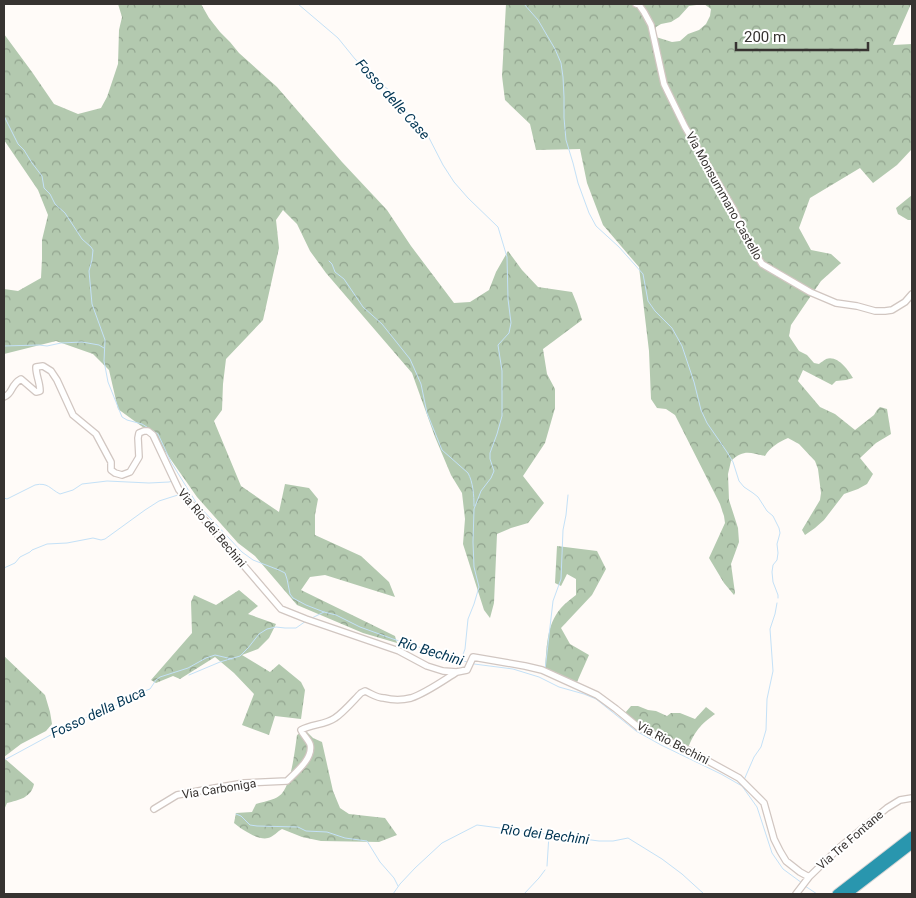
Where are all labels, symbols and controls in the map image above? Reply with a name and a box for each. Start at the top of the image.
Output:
scale bar [736,20,868,52]
text: 200 m [744,28,786,46]
water label: Fosso delle Case [353,55,433,143]
street label: Via Monsummano Castello [683,129,765,263]
street label: Via Rio dei Bechini [175,486,249,570]
water label: Rio Bechini [397,634,466,669]
water label: Fosso della Buca [48,683,148,741]
street label: Via Rio Bechini [634,719,712,767]
street label: Via Carboniga [181,776,257,802]
street label: Via Tre Fontane [814,807,886,873]
water label: Rio dei Bechini [500,821,591,847]

